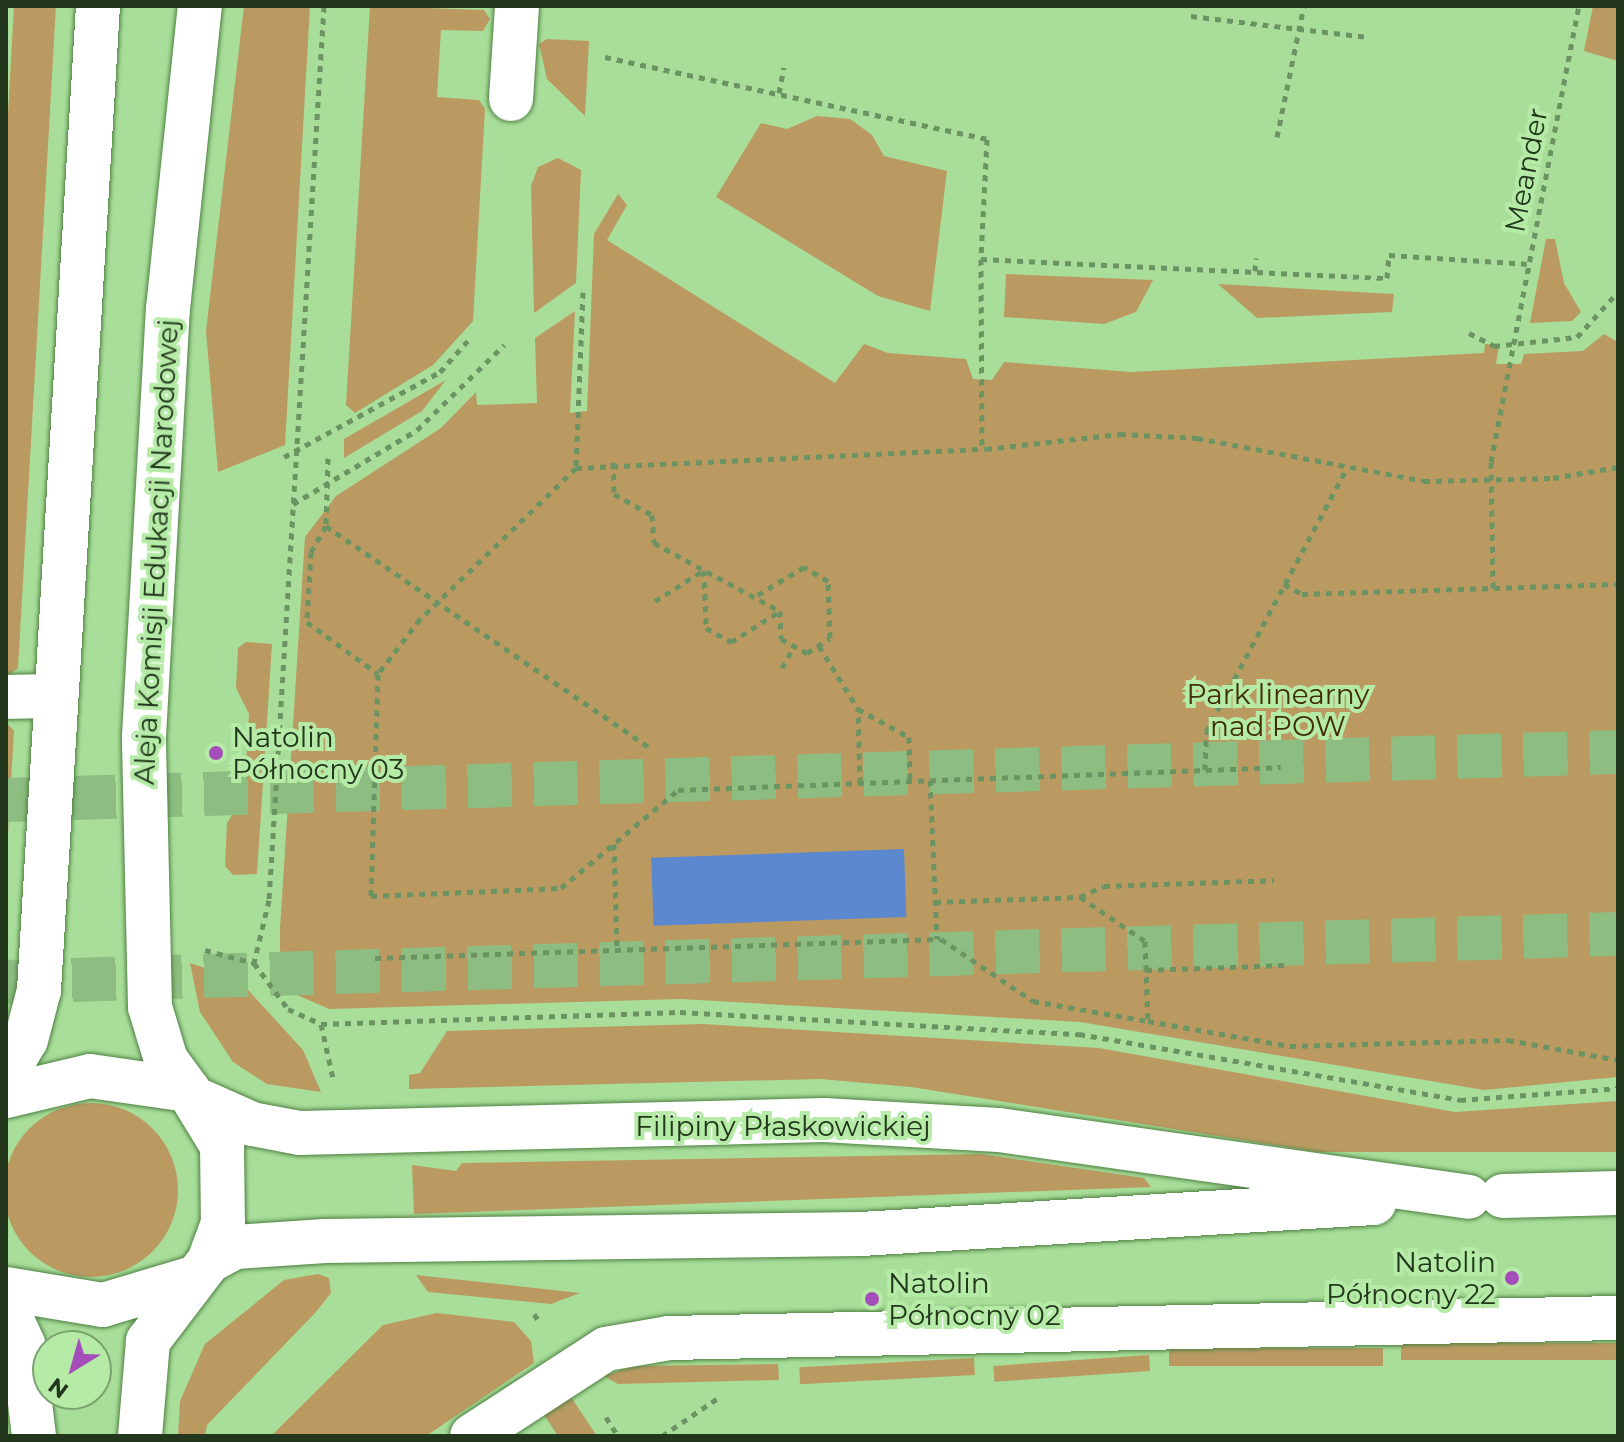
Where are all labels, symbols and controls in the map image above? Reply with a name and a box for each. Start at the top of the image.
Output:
street label: Meander [1498,105,1554,235]
street label: Aleja Komisji Edukacji Narodowej [127,318,185,786]
park label: Park linearny nad POW [1187,677,1369,743]
place label: Natolin Północny 03 [232,720,404,786]
marker: Natolin Północny 03 [207,744,225,762]
street label: Filipiny Płaskowickiej [635,1109,931,1143]
place label: Natolin Północny 22 [1326,1245,1496,1311]
place label: Natolin Północny 02 [888,1266,1061,1332]
marker: Natolin Północny 22 [1503,1269,1521,1287]
marker: Natolin Północny 02 [863,1290,881,1308]
north arrow [32,1330,112,1410]
text: N [43,1372,74,1404]

